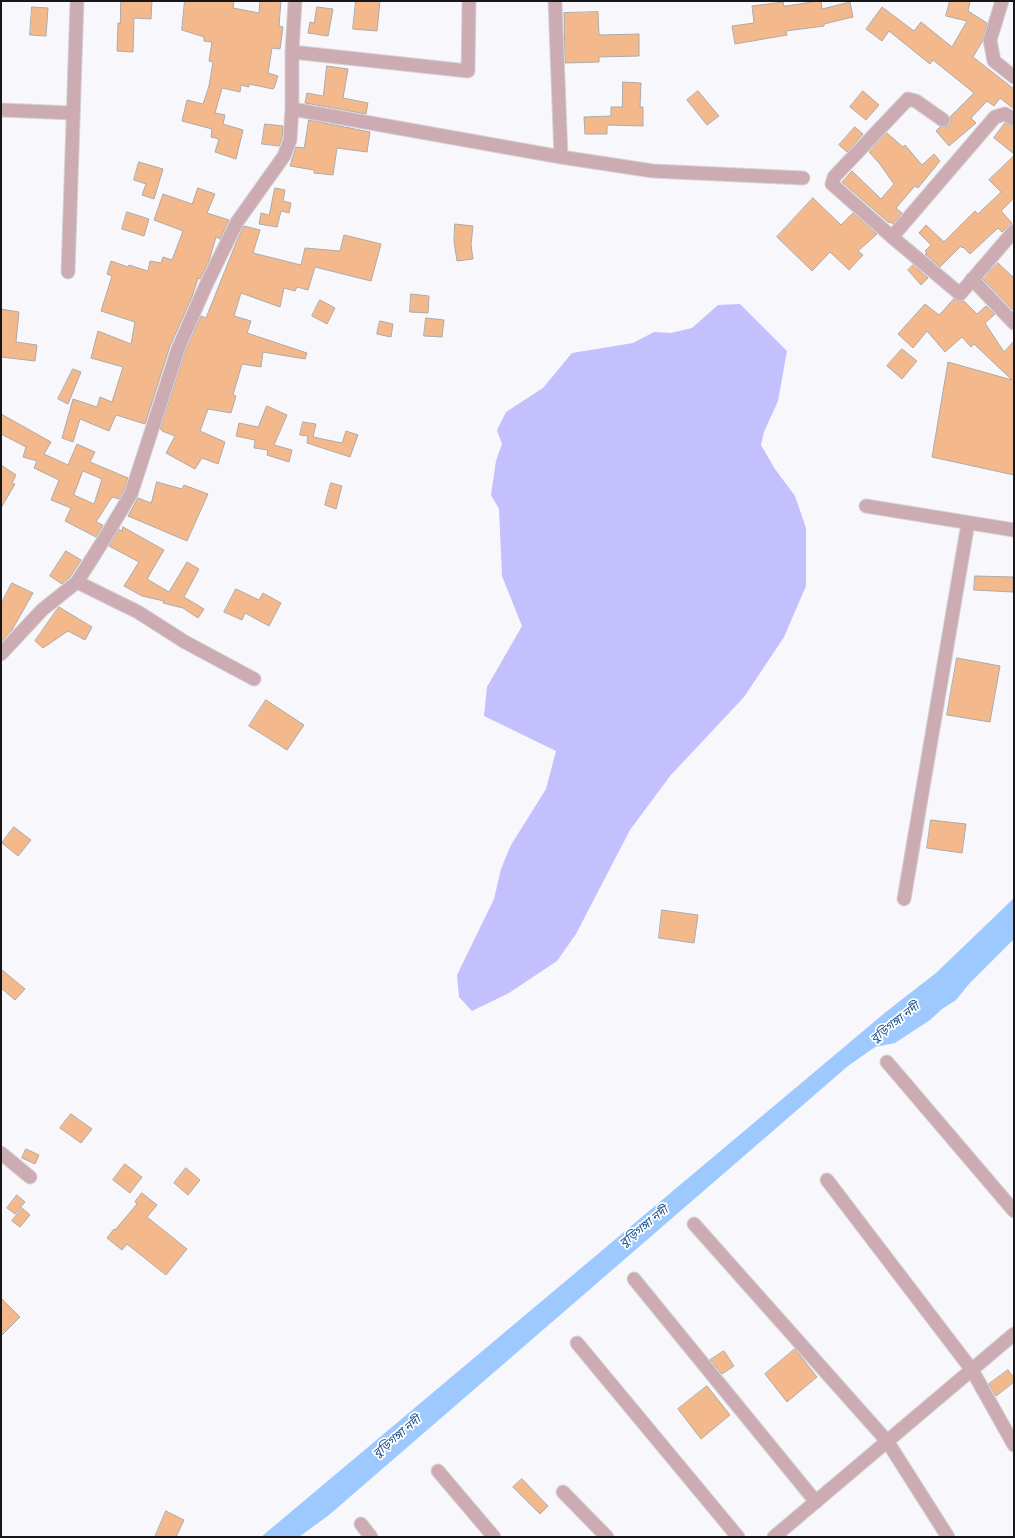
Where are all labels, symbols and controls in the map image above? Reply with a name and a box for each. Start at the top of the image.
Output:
water label: বুড়িগঙ্গা নদী [868,999,922,1047]
water label: বুড়িগঙ্গা নদী [617,1203,671,1251]
water label: বুড়িগঙ্গা নদী [370,1413,424,1461]

